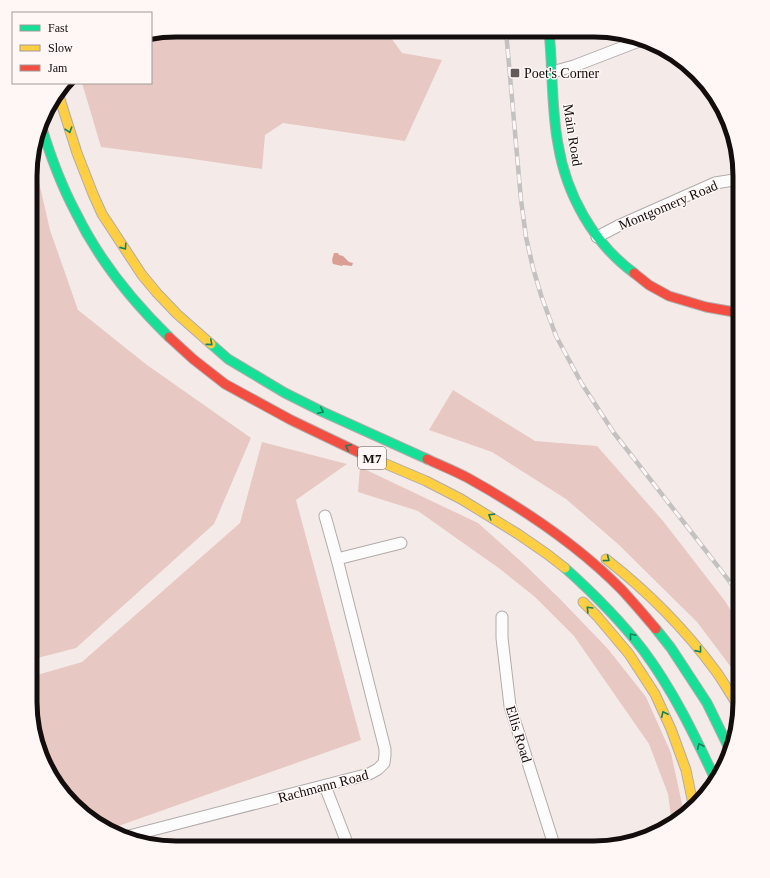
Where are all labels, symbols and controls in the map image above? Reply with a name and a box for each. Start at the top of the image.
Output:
legend [12,12,152,84]
text: Fast [48,21,69,35]
text: Slow [48,41,73,55]
text: Jam [48,61,68,75]
place label: Poet's Corner [524,66,600,81]
marker: Poet's Corner [509,67,521,79]
street label: Main Road [560,103,585,167]
one-way arrow [64,126,73,133]
street label: Montgomery Road [616,178,720,233]
one-way arrow [119,243,126,250]
one-way arrow [206,339,213,346]
one-way arrow [317,406,324,414]
one-way arrow [345,444,353,452]
road number: M7 [358,447,386,469]
one-way arrow [488,513,495,521]
one-way arrow [602,555,609,562]
one-way arrow [586,606,594,614]
one-way arrow [629,633,636,640]
one-way arrow [694,646,701,653]
street label: Ellis Road [503,704,534,764]
one-way arrow [661,711,669,718]
one-way arrow [697,743,705,750]
street label: Rachmann Road [276,767,370,806]

